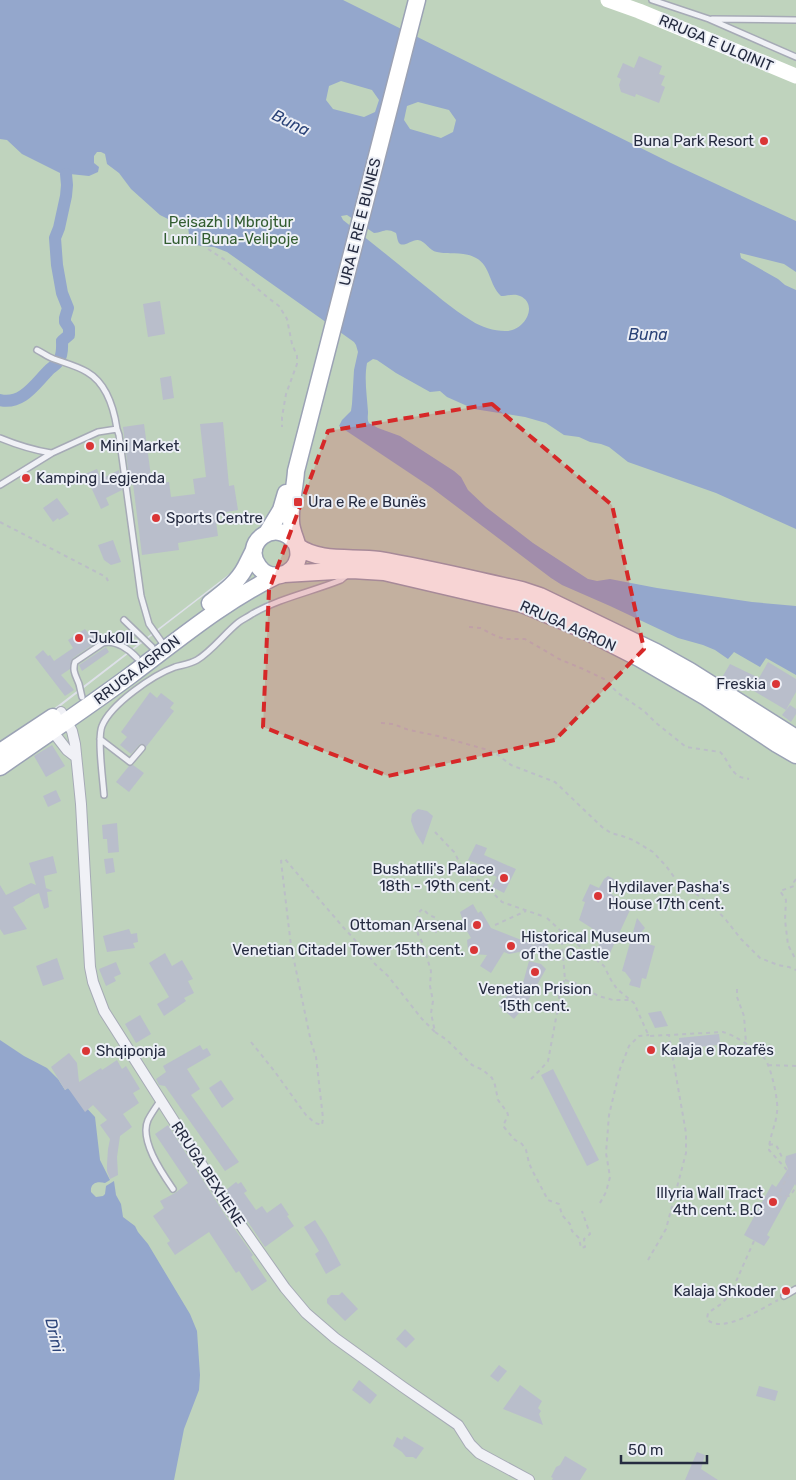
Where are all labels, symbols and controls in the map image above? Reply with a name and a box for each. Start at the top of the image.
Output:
street label: RRUGA E ULQINIT [656,11,776,75]
water label: Buna [269,105,313,140]
place label: Buna Park Resort [633,132,754,150]
marker: Buna Park Resort [758,135,770,147]
street label: URA E RE E BUNES [335,156,385,288]
park label: Peisazh i Mbrojtur Lumi Buna-Velipoje [163,213,299,248]
water label: Buna [628,325,668,344]
place label: Mini Market [100,437,180,455]
marker: Mini Market [84,440,96,452]
place label: Kamping Legjenda [36,469,165,487]
marker: Kamping Legjenda [20,472,32,484]
place label: Ura e Re e Bunës [308,493,427,511]
marker: Ura e Re e Bunës [292,496,304,508]
place label: Sports Centre [166,509,263,527]
marker: Sports Centre [150,512,162,524]
street label: RRUGA AGRON [517,597,619,655]
place label: JukOIL [89,629,138,647]
marker: JukOIL [73,632,85,644]
street label: RRUGA AGRON [90,632,184,708]
place label: Freskia [716,675,766,693]
marker: Freskia [770,678,782,690]
place label: Bushatlli's Palace 18th - 19th cent. [373,860,494,895]
marker: Bushatlli's Palace 18th - 19th cent. [498,872,510,884]
place label: Hydilaver Pasha's House 17th cent. [608,878,730,913]
marker: Hydilaver Pasha's House 17th cent. [592,890,604,902]
place label: Ottoman Arsenal [350,916,467,934]
marker: Ottoman Arsenal [471,919,483,931]
place label: Historical Museum of the Castle [521,928,650,963]
marker: Historical Museum of the Castle [505,940,517,952]
place label: Venetian Citadel Tower 15th cent. [232,941,464,959]
marker: Venetian Citadel Tower 15th cent. [468,944,480,956]
marker: Venetian Prision 15th cent. [529,966,541,978]
place label: Venetian Prision 15th cent. [478,980,592,1015]
place label: Kalaja e Rozafës [661,1041,774,1059]
place label: Shqiponja [96,1042,166,1060]
marker: Kalaja e Rozafës [645,1044,657,1056]
marker: Shqiponja [80,1045,92,1057]
street label: RRUGA BEXHENE [167,1118,249,1230]
place label: Illyria Wall Tract 4th cent. B.C [656,1184,763,1219]
marker: Illyria Wall Tract 4th cent. B.C [767,1196,779,1208]
place label: Kalaja Shkoder [673,1282,776,1300]
marker: Kalaja Shkoder [780,1285,792,1297]
water label: Drini [41,1316,68,1355]
scale bar [621,1432,707,1464]
text: 50 m [628,1441,663,1459]

